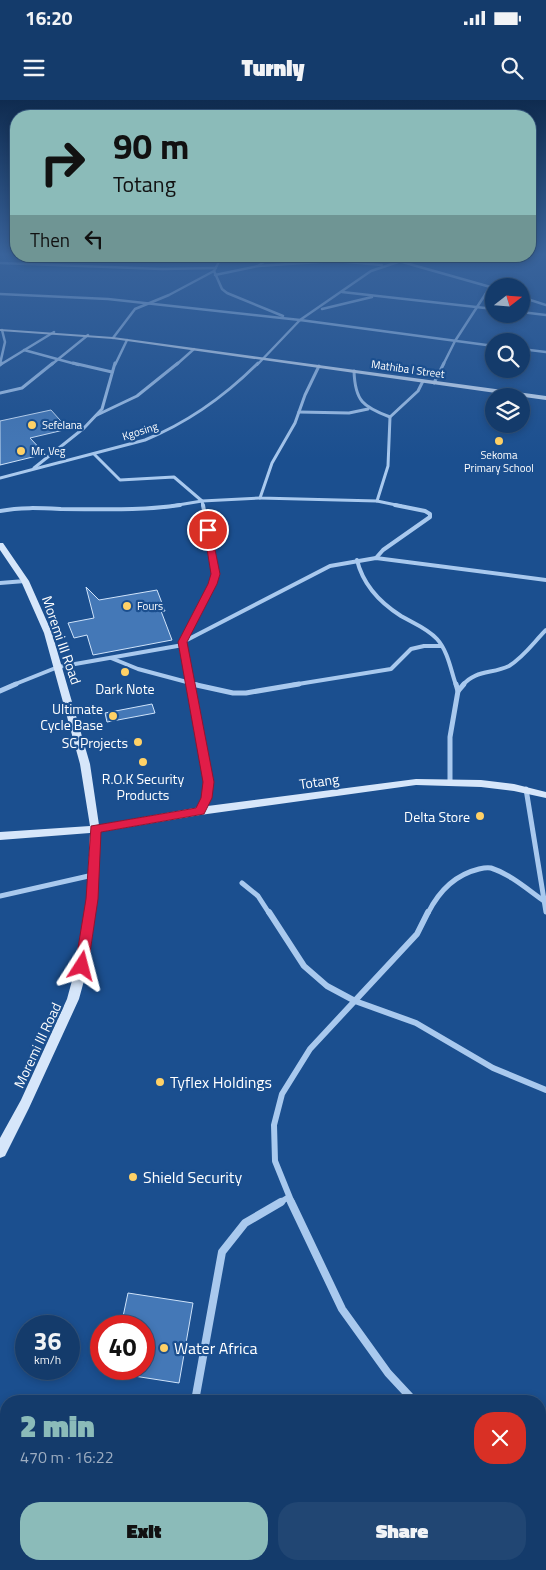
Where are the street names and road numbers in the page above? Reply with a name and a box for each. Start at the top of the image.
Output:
street label: Mathiba I Street [370,356,446,382]
street label: Kgosing [120,418,160,444]
street label: Moremi III Road [37,593,87,687]
street label: Totang [298,768,340,794]
street label: Moremi III Road [8,999,66,1091]

